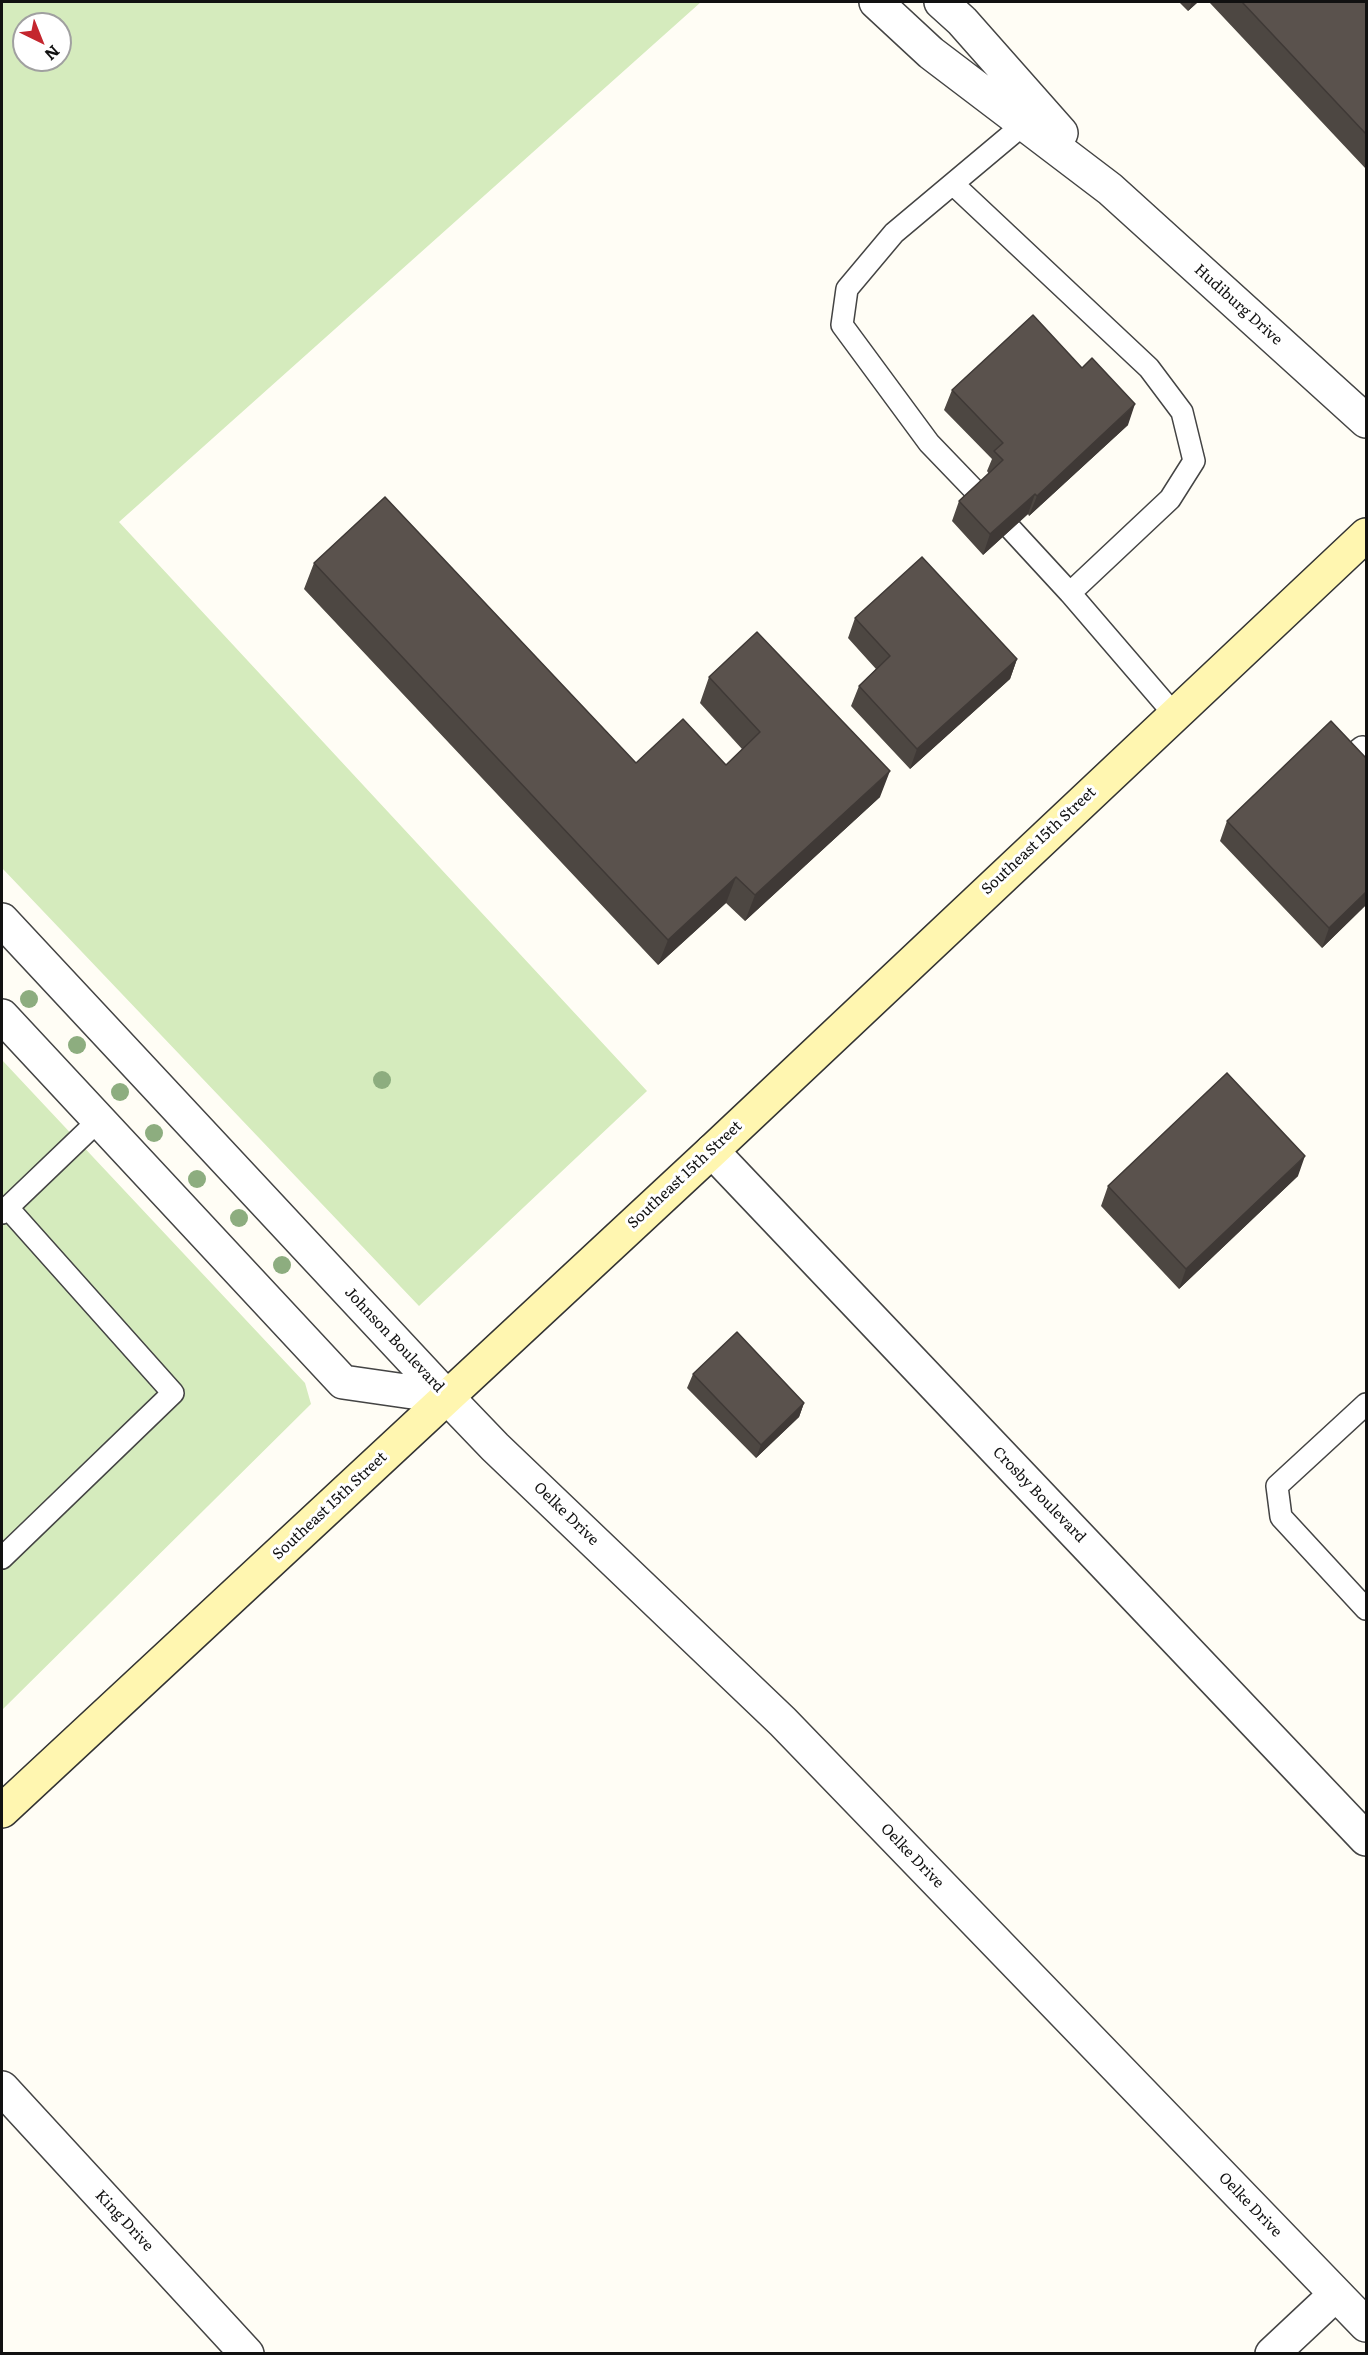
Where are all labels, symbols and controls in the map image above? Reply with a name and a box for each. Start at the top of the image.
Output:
north arrow [12,12,72,72]
text: N [40,40,66,67]
street label: Hudiburg Drive [1190,261,1286,349]
street label: Southeast 15th Street [978,783,1100,899]
street label: Southeast 15th Street [624,1117,746,1233]
street label: Johnson Boulevard [341,1284,447,1396]
street label: Crosby Boulevard [989,1443,1089,1547]
street label: Southeast 15th Street [269,1448,391,1564]
street label: Oelke Drive [530,1479,602,1549]
street label: Oelke Drive [877,1820,947,1892]
street label: Oelke Drive [1215,2169,1285,2241]
street label: King Drive [91,2187,157,2255]

